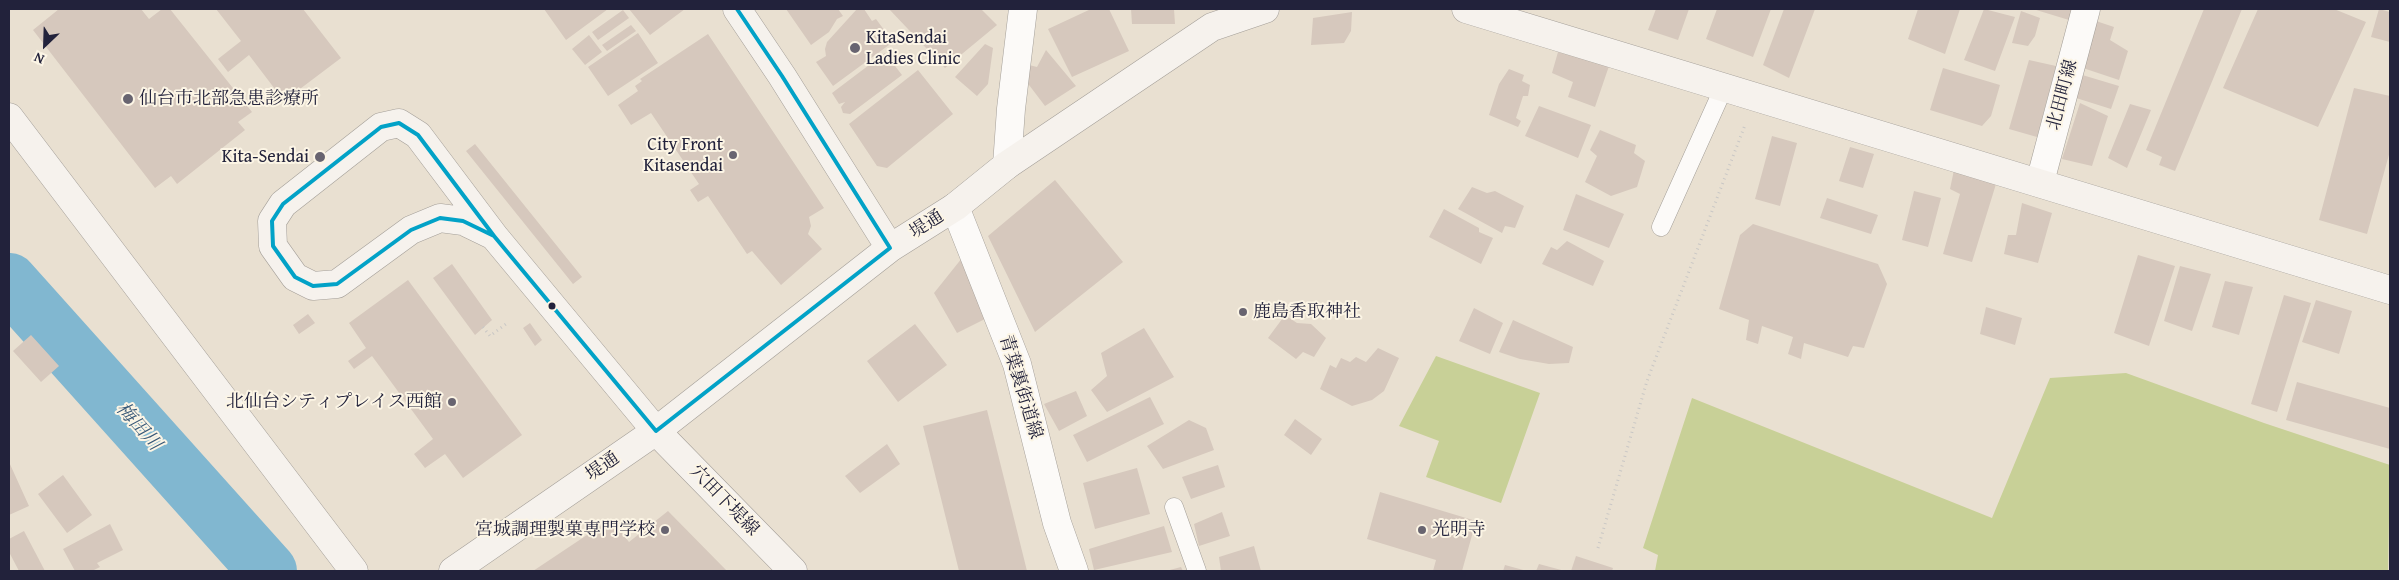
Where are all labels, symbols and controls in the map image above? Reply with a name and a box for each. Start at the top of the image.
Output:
north arrow [20,20,70,70]
place label: KitaSendai Ladies Clinic [866,27,961,70]
marker: KitaSendai Ladies Clinic [848,41,862,55]
text: N [31,48,47,70]
street label: 北田町線 [2043,57,2083,133]
place label: 仙台市北部急患診療所 [139,88,319,110]
marker: 仙台市北部急患診療所 [121,92,135,106]
place label: City Front Kitasendai [644,134,723,176]
place label: Kita-Sendai [222,146,309,168]
marker: City Front Kitasendai [727,149,739,161]
marker: Kita-Sendai [313,150,327,164]
street label: 堤通 [906,206,948,244]
unlabelled marker [547,301,557,311]
place label: 鹿島香取神社 [1253,301,1361,323]
marker: 鹿島香取神社 [1237,306,1249,318]
street label: 青葉裏街道線 [994,332,1046,442]
place label: 北仙台シティプレイス西館 [226,391,442,413]
marker: 北仙台シティプレイス西館 [446,396,458,408]
water label: 梅田川 [110,398,166,456]
street label: 堤通 [582,448,624,486]
street label: 穴田下堤線 [685,461,763,541]
place label: 宮城調理製菓専門学校 [475,519,655,541]
place label: 光明寺 [1432,519,1486,541]
marker: 宮城調理製菓専門学校 [659,524,671,536]
marker: 光明寺 [1416,524,1428,536]

